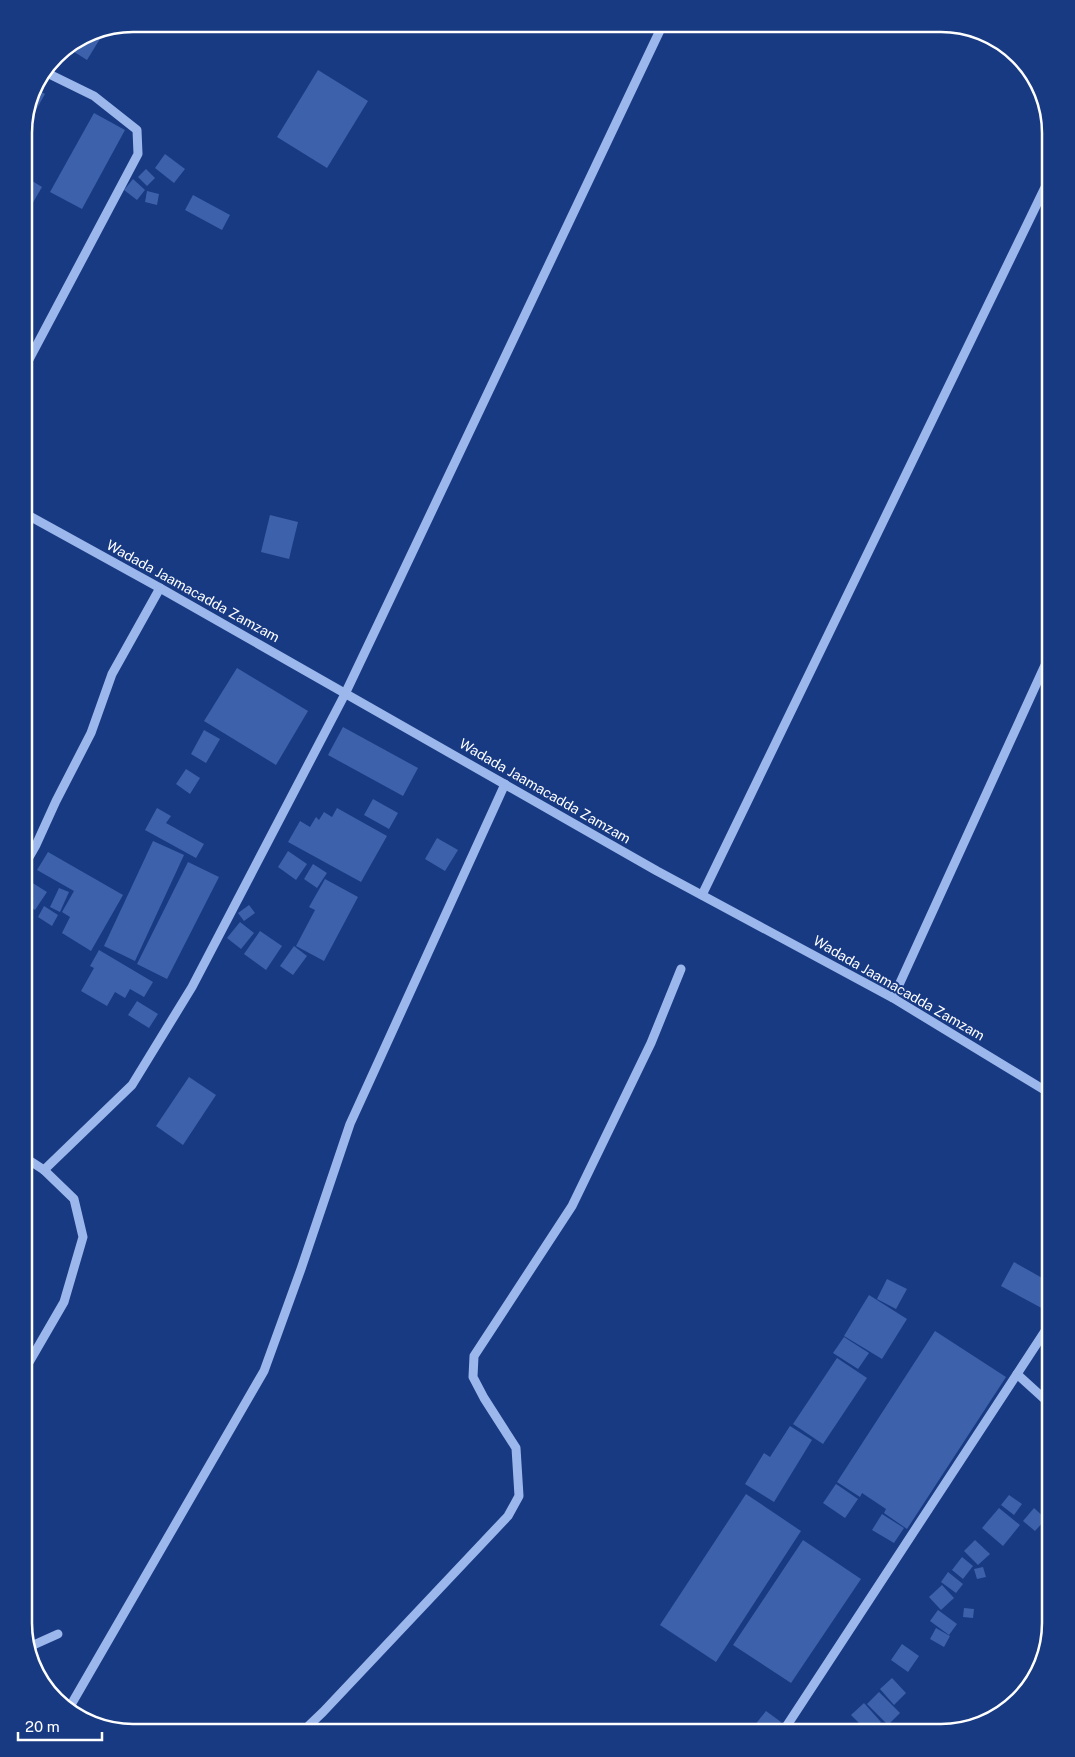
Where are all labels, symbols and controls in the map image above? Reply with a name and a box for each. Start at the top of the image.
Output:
street label: Wadada Jaamacadda Zamzam [104,537,282,645]
street label: Wadada Jaamacadda Zamzam [456,735,634,847]
street label: Wadada Jaamacadda Zamzam [810,932,988,1044]
scale bar [18,1710,101,1742]
text: 20 m [25,1718,60,1735]

